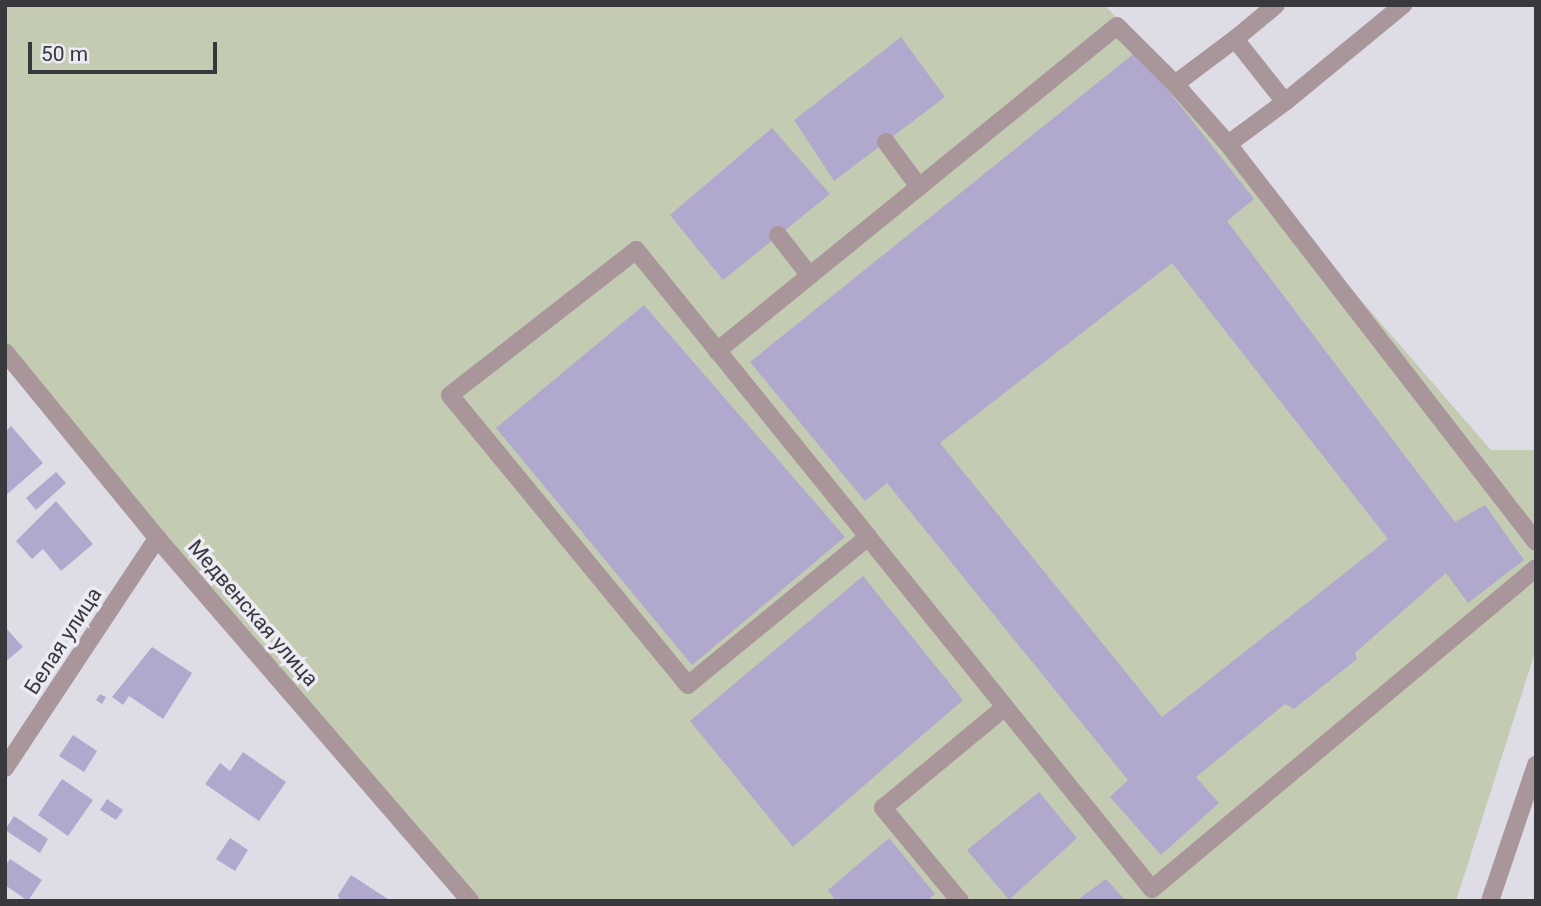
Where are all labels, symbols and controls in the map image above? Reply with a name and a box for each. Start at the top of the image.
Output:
scale bar [32,28,220,72]
text: 50 m [41,42,88,66]
street label: Медвенская улица [183,535,323,691]
street label: Белая улица [19,583,107,699]

